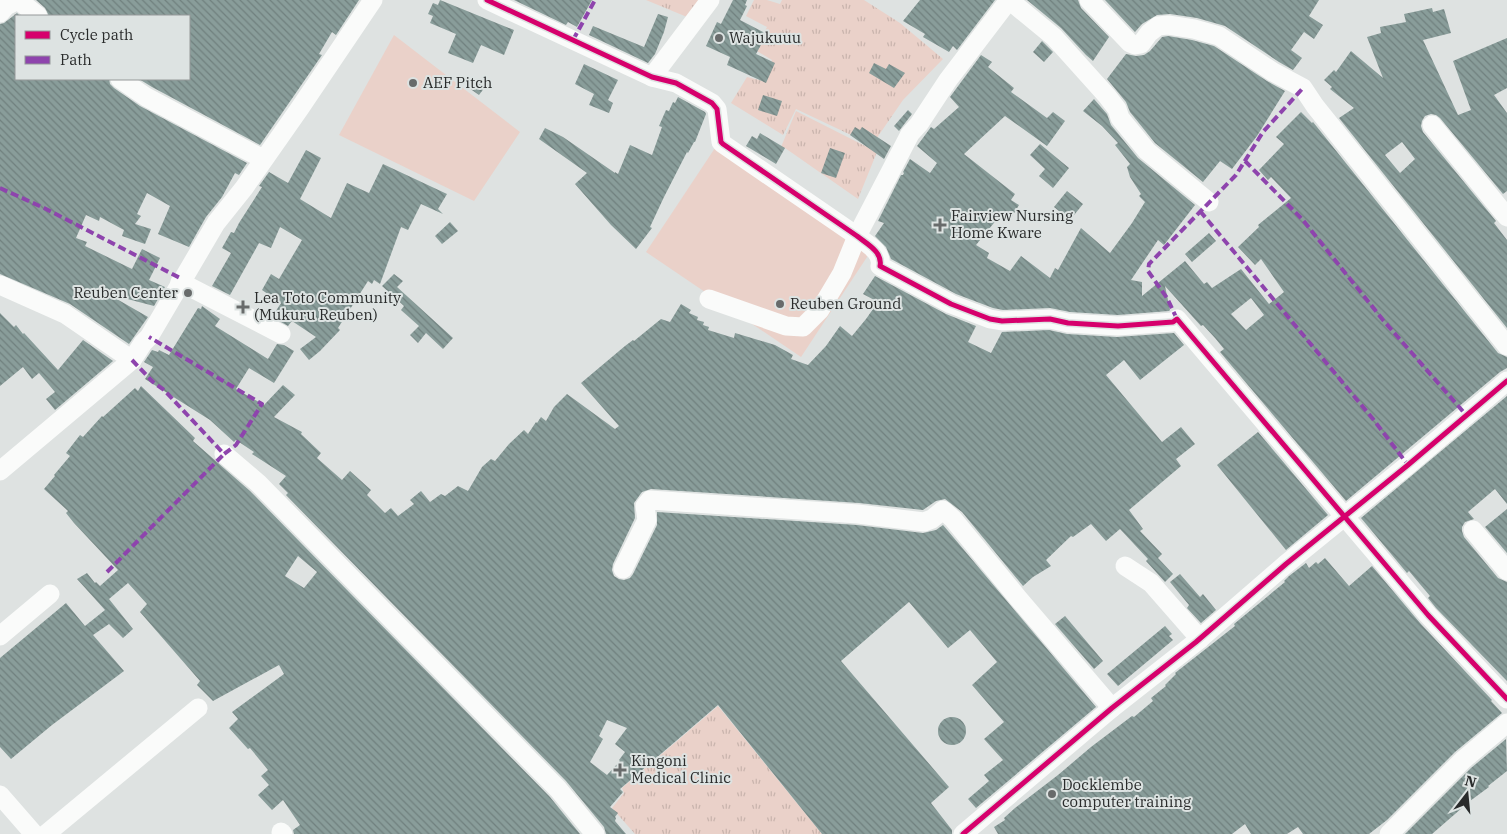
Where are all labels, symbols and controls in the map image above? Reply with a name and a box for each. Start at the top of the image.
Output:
legend [15,15,190,80]
text: Cycle path [60,25,133,44]
place label: Wajukuuu [729,28,801,47]
marker: Wajukuuu [713,32,725,44]
text: Path [60,50,92,69]
place label: AEF Pitch [423,73,492,92]
marker: AEF Pitch [407,77,419,89]
place label: Fairview Nursing Home Kware [951,206,1073,242]
marker: Fairview Nursing Home Kware [933,218,947,232]
place label: Reuben Center [73,283,178,302]
marker: Reuben Center [182,287,194,299]
place label: Lea Toto Community (Mukuru Reuben) [254,288,401,324]
place label: Reuben Ground [790,294,901,313]
marker: Reuben Ground [774,298,786,310]
marker: Lea Toto Community (Mukuru Reuben) [236,300,250,314]
place label: Kingoni Medical Clinic [631,751,731,787]
marker: Kingoni Medical Clinic [613,763,627,777]
north arrow [1442,769,1492,819]
text: N [1463,771,1478,792]
place label: Docklembe computer training [1062,775,1191,811]
marker: Docklembe computer training [1046,788,1058,800]

